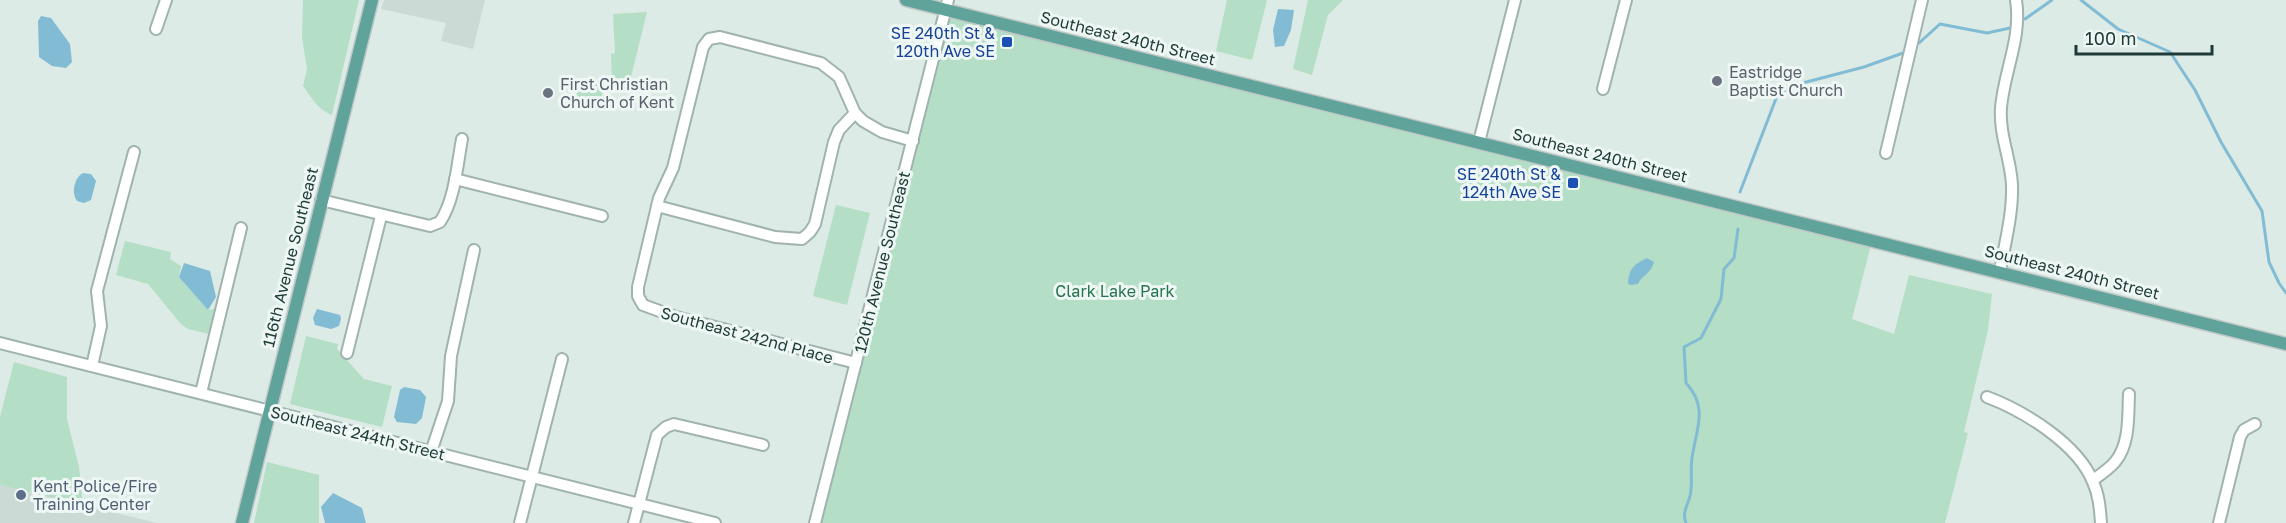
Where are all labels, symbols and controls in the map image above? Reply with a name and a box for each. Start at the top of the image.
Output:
street label: Southeast 240th Street [1038,7,1218,69]
scale bar [2076,18,2212,56]
place label: SE 240th St & 120th Ave SE [891,23,995,61]
text: 100 m [2085,27,2136,49]
marker: SE 240th St & 120th Ave SE [1000,35,1014,49]
place label: Eastridge Baptist Church [1729,62,1843,100]
place label: First Christian Church of Kent [560,74,674,112]
marker: Eastridge Baptist Church [1710,74,1724,88]
marker: First Christian Church of Kent [541,86,555,100]
street label: Southeast 240th Street [1510,124,1690,186]
place label: SE 240th St & 124th Ave SE [1457,164,1561,202]
street label: 116th Avenue Southeast [258,165,322,349]
street label: 120th Avenue Southeast [850,169,914,355]
marker: SE 240th St & 124th Ave SE [1566,176,1580,190]
street label: Southeast 240th Street [1982,241,2162,303]
park label: Clark Lake Park [1055,281,1175,301]
street label: Southeast 242nd Place [659,302,835,368]
street label: Southeast 244th Street [269,402,447,464]
place label: Kent Police/Fire Training Center [33,476,157,514]
marker: Kent Police/Fire Training Center [14,488,28,502]

